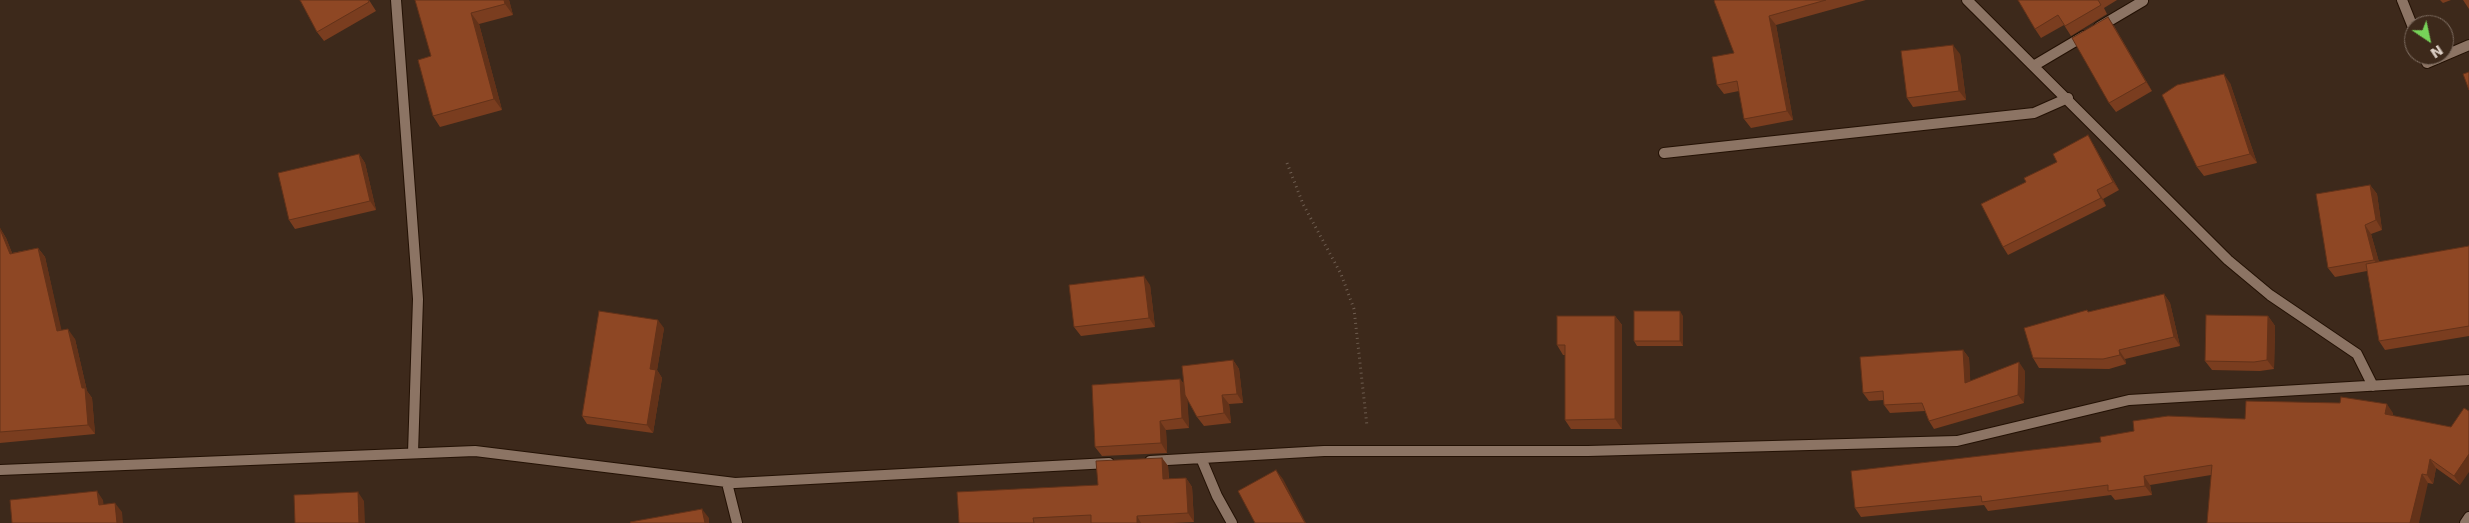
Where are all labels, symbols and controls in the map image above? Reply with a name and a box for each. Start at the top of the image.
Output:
north arrow [2404,15,2454,65]
text: N [2427,42,2446,62]

